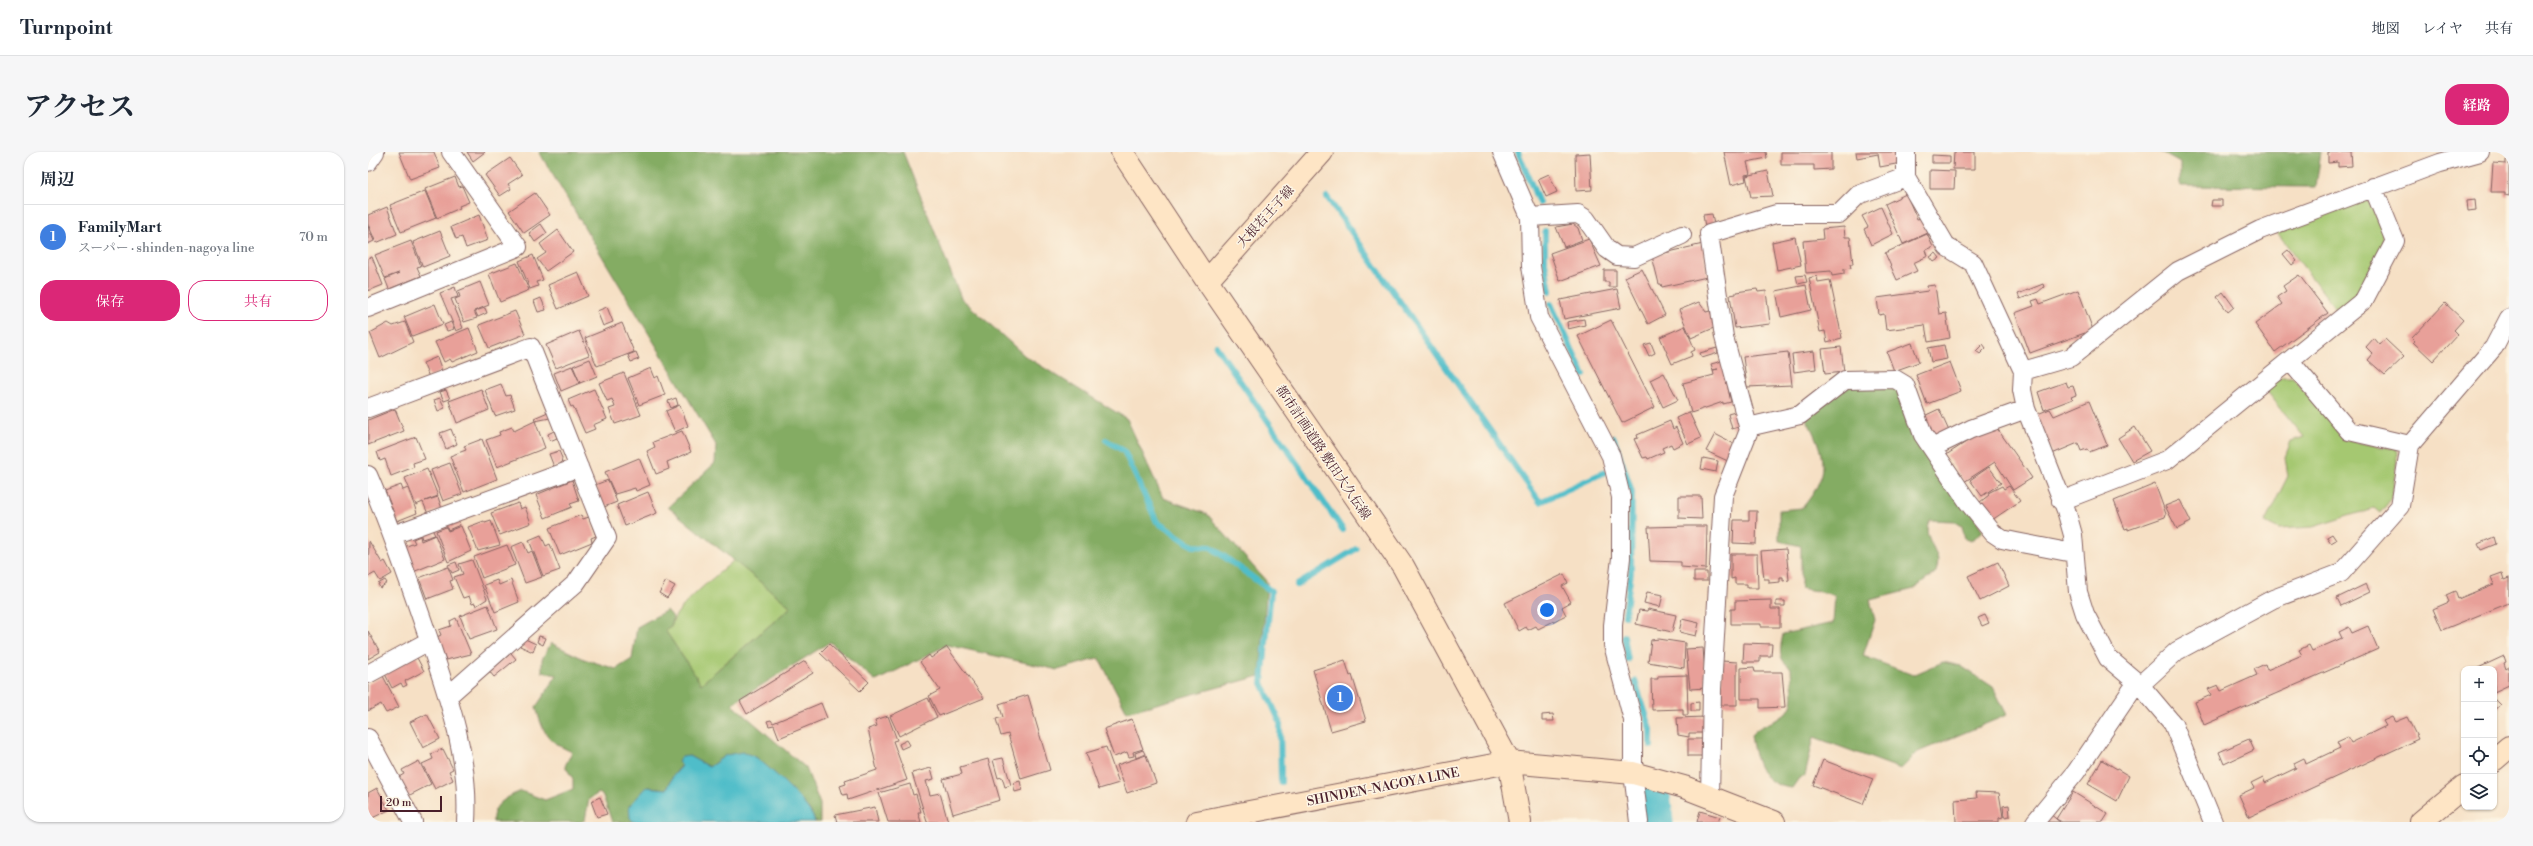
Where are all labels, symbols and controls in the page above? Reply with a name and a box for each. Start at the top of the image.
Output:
text: Turnpoint [20,16,113,40]
text: 地図 [2372,20,2400,38]
text: レイヤ [2422,20,2463,38]
text: 共有 [2485,20,2513,38]
button: 経路 [2445,84,2509,125]
text: アクセス [24,90,135,125]
text: 周辺 [40,169,74,191]
street label: 大根若王子線 [1234,182,1298,251]
text: FamilyMart [78,218,162,237]
text: 1 [50,229,56,245]
text: 70 m [299,229,328,245]
text: スーパー · shinden-nagoya line [78,240,255,256]
button: 保存 [40,280,180,321]
button: 共有 [188,280,328,321]
street label: 都市計画道路 敷田大久伝線 [1272,382,1374,523]
your location [1537,600,1557,620]
map controls [2461,666,2497,810]
button: + [2461,666,2497,702]
pin: 1 [1327,683,1353,713]
button: − [2461,702,2497,738]
button: locate [2461,738,2497,774]
street label: SHINDEN-NAGOYA LINE [1305,764,1461,810]
button: layers [2461,774,2497,810]
scale bar [380,794,442,813]
text: 20 m [386,796,411,810]

